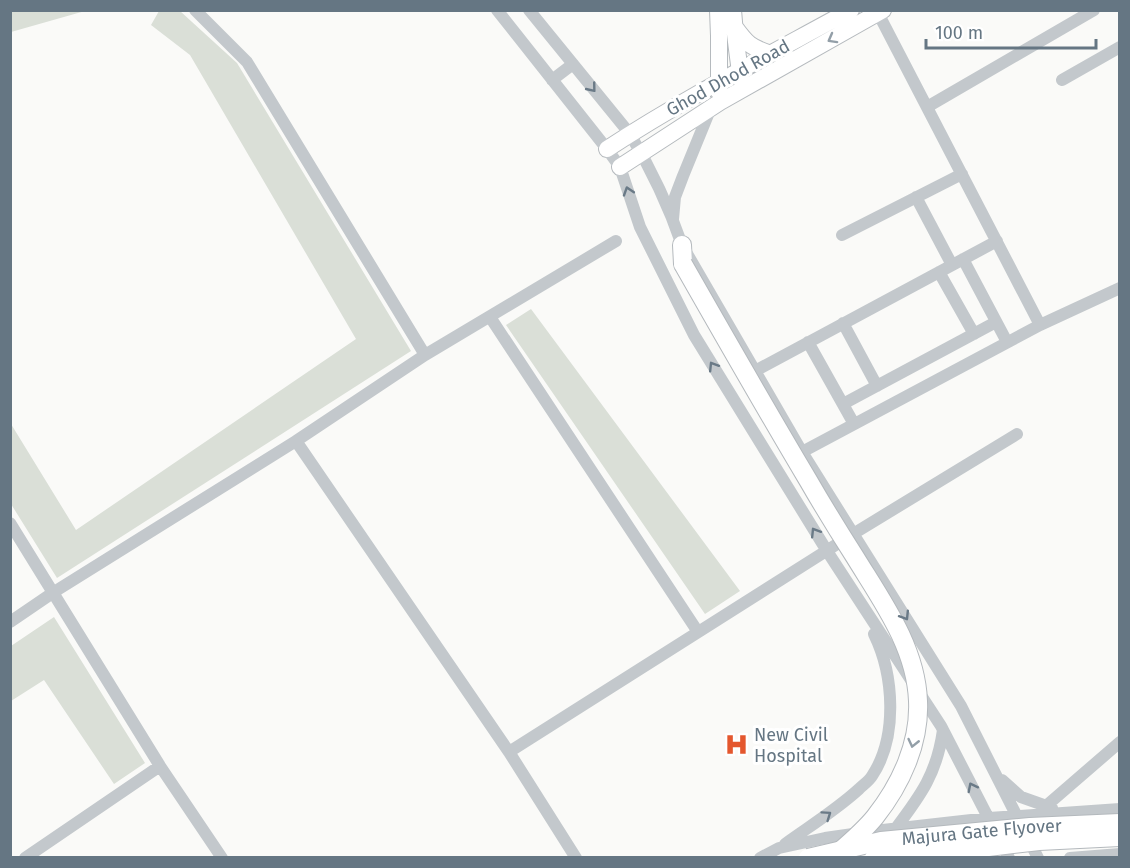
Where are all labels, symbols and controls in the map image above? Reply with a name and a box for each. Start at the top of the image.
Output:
scale bar [926,12,1096,50]
text: 100 m [935,22,983,44]
one-way arrow [828,32,838,43]
street label: Ghod Dhod Road [662,35,794,121]
one-way arrow [585,82,596,93]
one-way arrow [622,186,635,197]
one-way arrow [708,362,720,372]
one-way arrow [811,528,823,538]
one-way arrow [897,610,909,620]
place label: New Civil Hospital [754,724,828,767]
hospital icon: New Civil Hospital [723,732,749,758]
one-way arrow [908,738,921,748]
one-way arrow [968,782,980,793]
one-way arrow [820,811,831,822]
street label: Majura Gate Flyover [901,815,1062,850]

